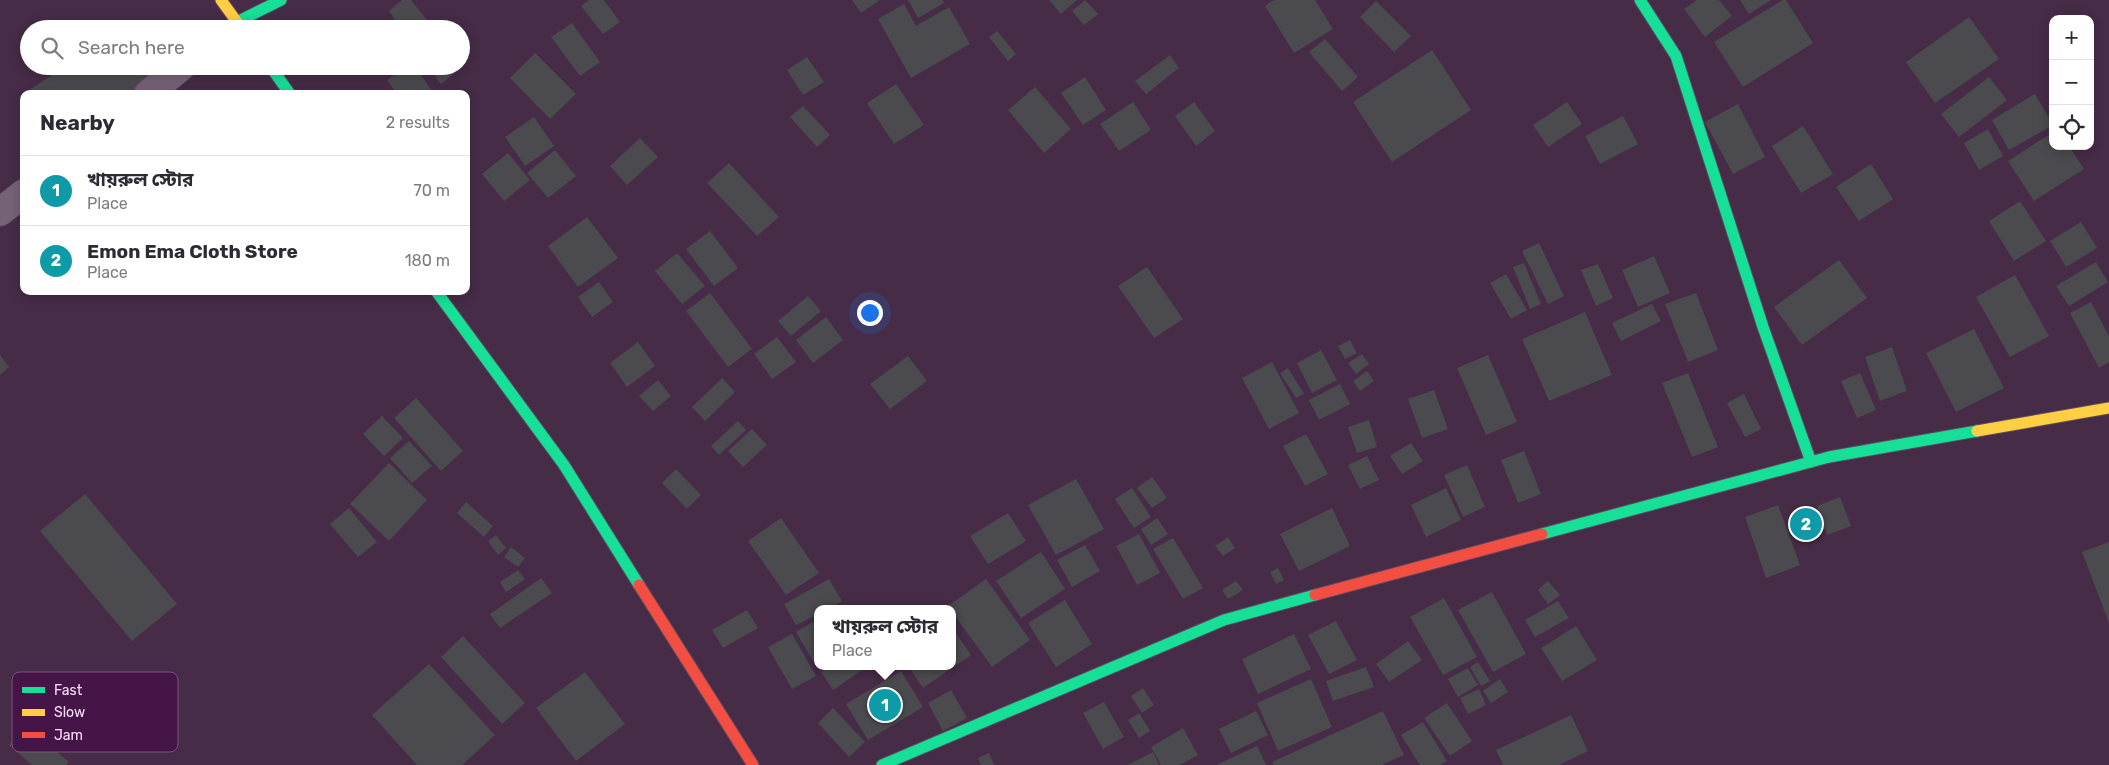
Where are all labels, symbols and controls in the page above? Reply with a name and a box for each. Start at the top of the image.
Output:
map controls [2049,15,2094,150]
button: + [2049,15,2094,60]
search box [20,20,470,75]
icon: search [38,34,66,62]
text: Search here [78,36,185,59]
button: − [2049,60,2094,105]
button: locate [2049,105,2094,150]
text: Nearby [40,110,115,135]
text: 2 results [386,113,450,132]
text: খায়রুল স্টোর [87,168,194,191]
text: 1 [52,181,60,200]
text: 70 m [413,181,450,200]
text: Place [87,194,128,213]
text: Emon Ema Cloth Store [87,240,298,263]
text: 2 [51,251,61,270]
text: 180 m [405,251,450,270]
text: Place [87,263,128,282]
your location [857,300,883,326]
pin: 2 [1790,505,1822,543]
popup [814,605,956,670]
text: খায়রুল স্টোর [832,615,938,638]
text: Place [832,641,873,660]
legend [12,672,178,752]
text: Fast [54,682,83,699]
pin: 1 [869,686,901,724]
text: Slow [54,704,85,721]
text: Jam [54,727,83,744]

